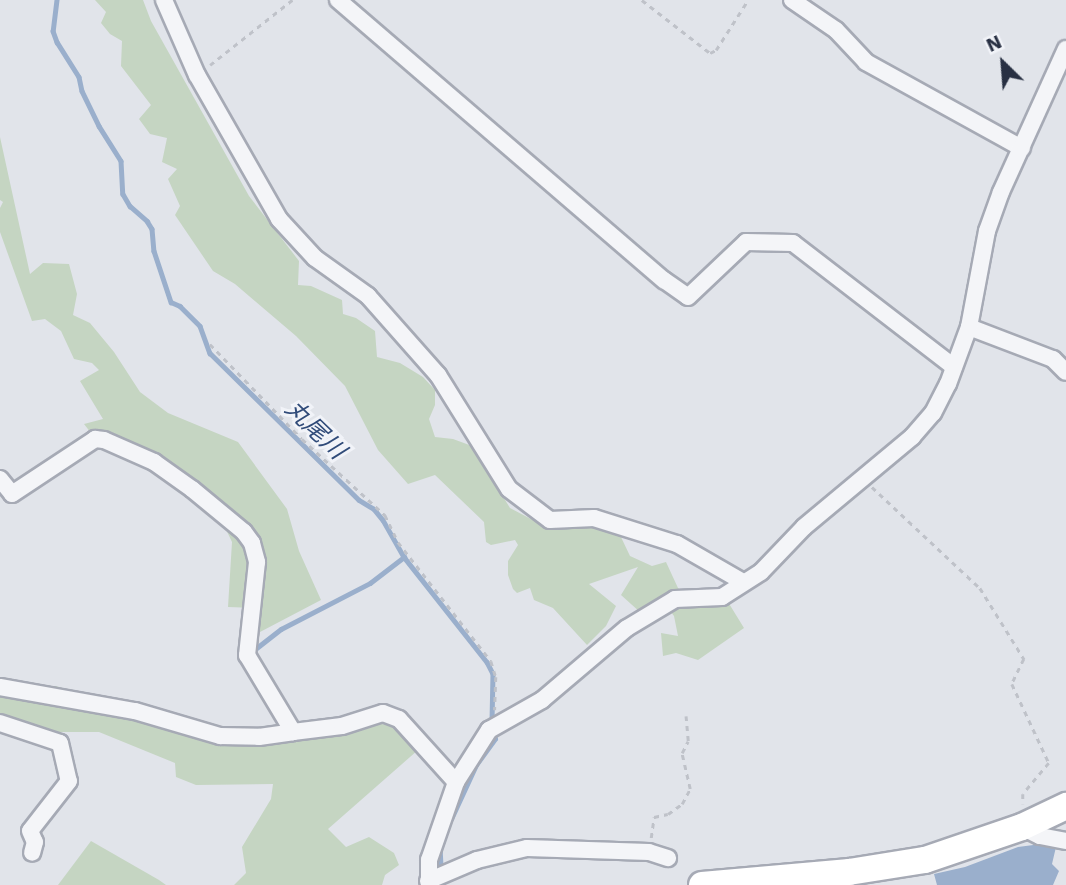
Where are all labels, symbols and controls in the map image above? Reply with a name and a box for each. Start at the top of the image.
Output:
north arrow [968,28,1038,98]
text: N [983,30,1005,57]
water label: 丸尾川 [279,395,351,465]

